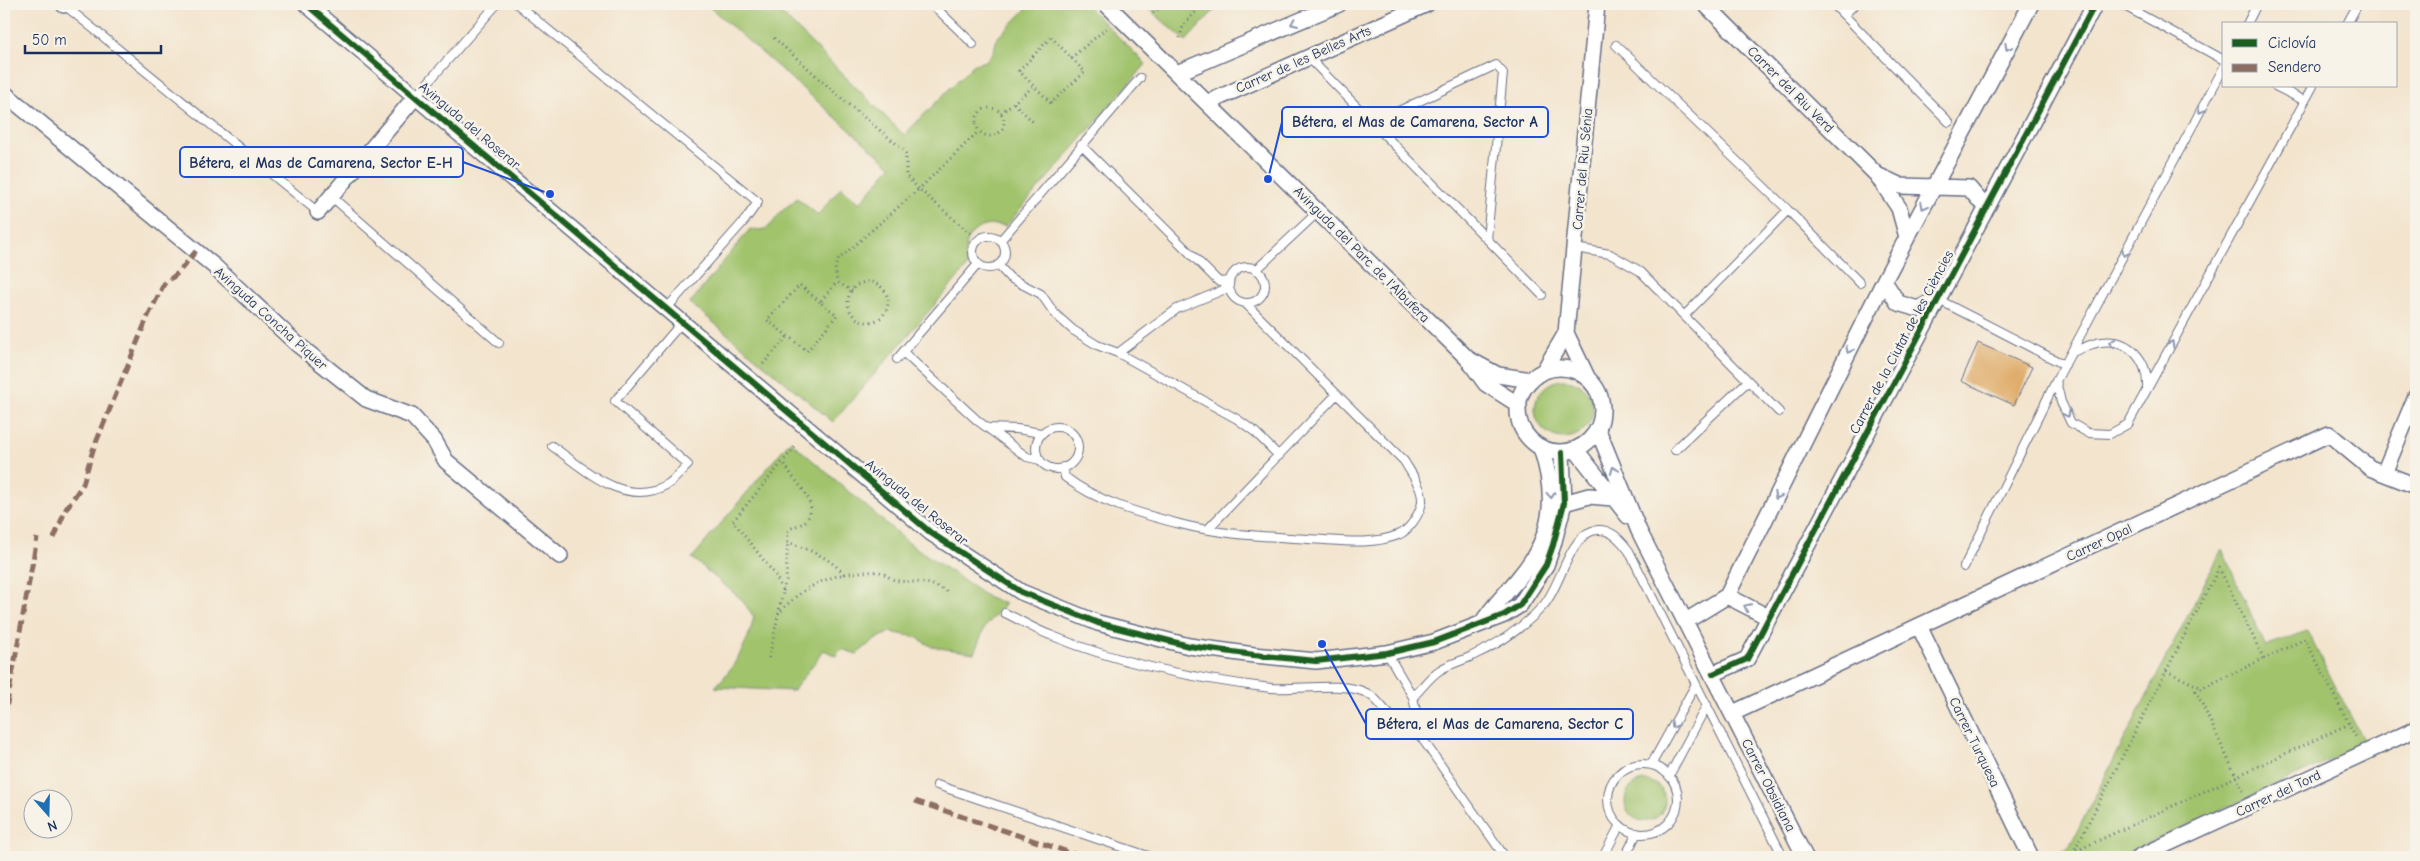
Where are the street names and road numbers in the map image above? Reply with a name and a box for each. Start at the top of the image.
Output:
street label: Carrer de les Belles Arts [1233,22,1374,97]
street label: Carrer del Riu Verd [1744,42,1838,136]
street label: Avinguda del Roserar [415,78,524,173]
street label: Carrer del Riu Sénia [1569,107,1596,231]
street label: Avinguda del Parc de l'Albufera [1290,183,1433,326]
street label: Carrer de la Ciutat de les Ciències [1846,247,1957,437]
street label: Avinguda Concha Piquer [210,263,331,374]
street label: Avinguda del Roserar [862,456,972,549]
street label: Carrer Opal [2064,520,2135,565]
street label: Carrer Turquesa [1945,694,2004,790]
street label: Carrer Obsidiana [1738,736,1799,835]
street label: Carrer del Tord [2233,766,2324,821]

